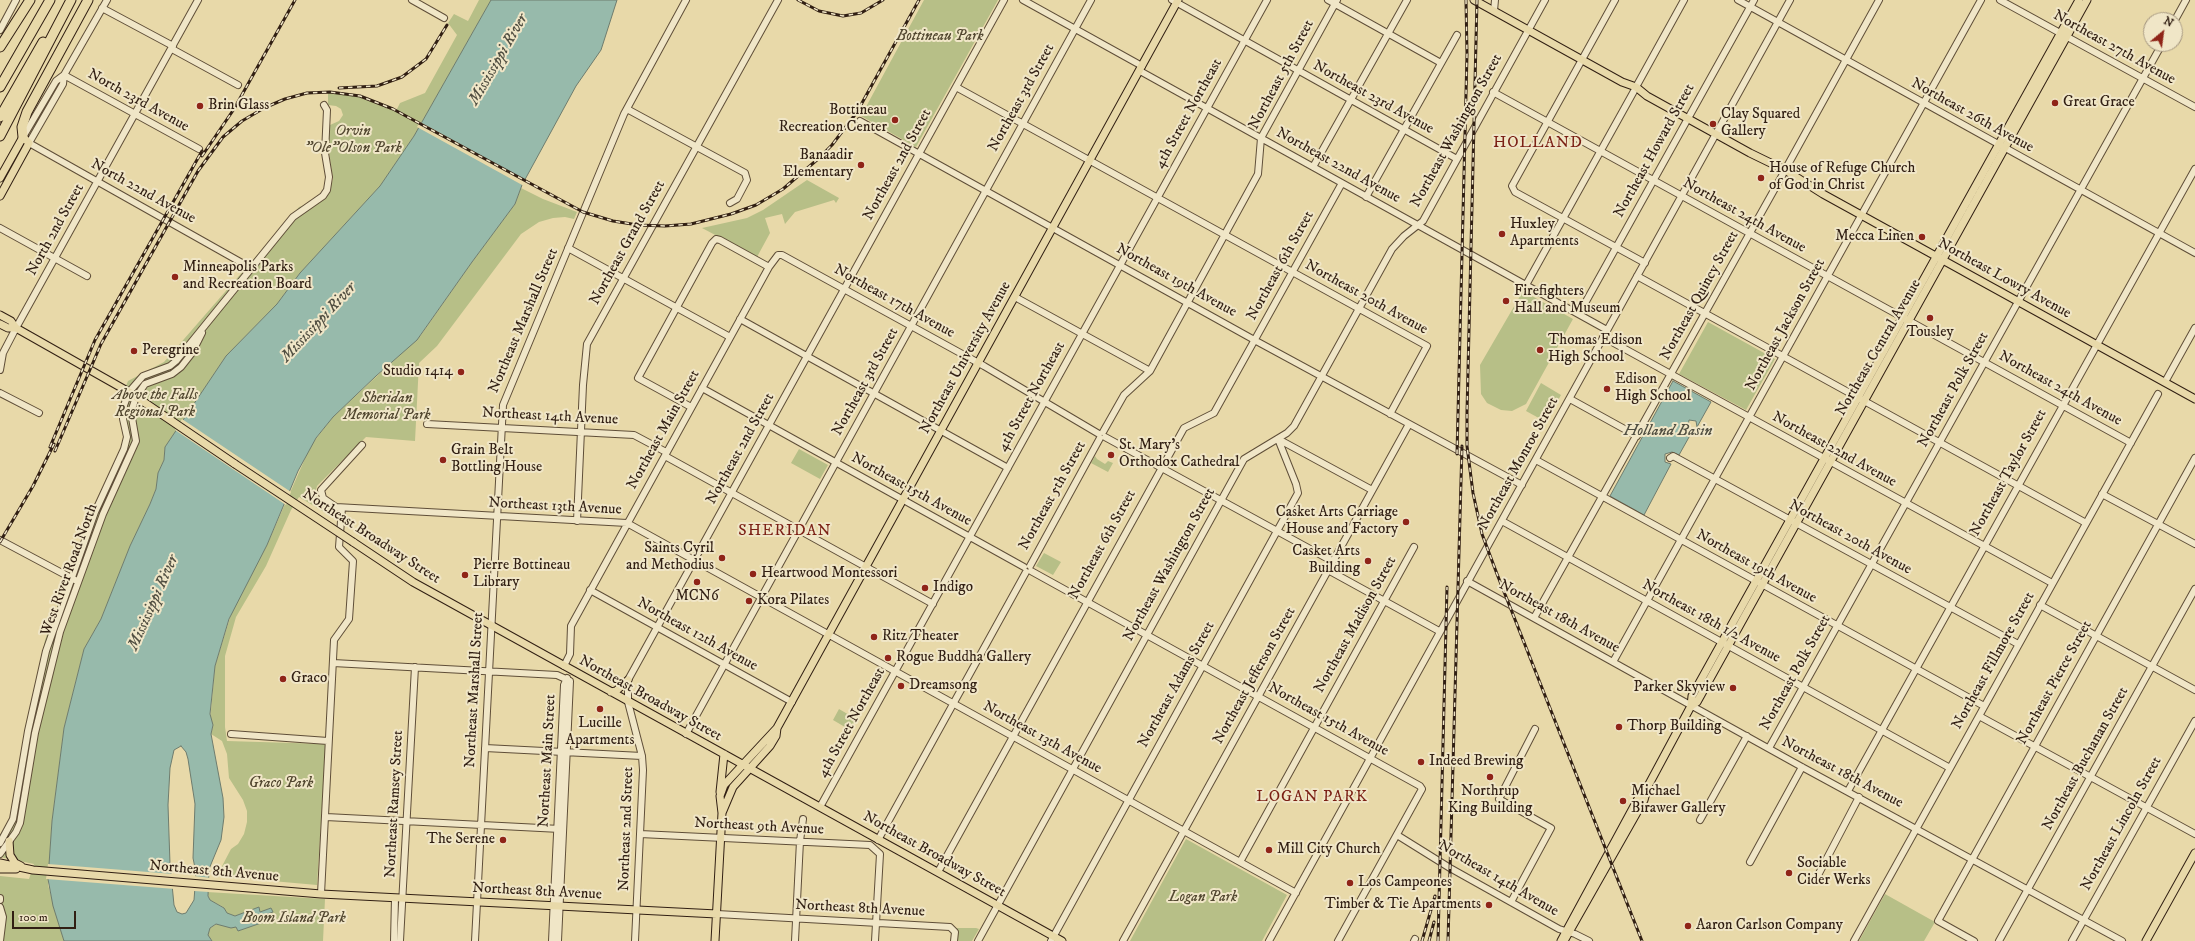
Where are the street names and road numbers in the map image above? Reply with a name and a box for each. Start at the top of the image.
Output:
street label: Northeast 27th Avenue [2050,7,2178,89]
street label: Northeast 5th Street [1245,17,1319,133]
street label: Northeast 3rd Street [985,41,1059,155]
street label: Northeast Washington Street [1407,51,1507,211]
street label: 4th Street Northeast [1151,56,1227,172]
street label: Northeast 23rd Avenue [1309,57,1437,139]
street label: North 23rd Avenue [84,66,192,136]
street label: Northeast 26th Avenue [1908,75,2036,157]
street label: Northeast Howard Street [1611,81,1699,221]
street label: Northeast 2nd Street [860,106,936,224]
street label: Northeast 22nd Avenue [1273,124,1403,208]
street label: North 22nd Avenue [87,156,199,228]
street label: Northeast 24th Avenue [1679,175,1809,257]
street label: Northeast Grand Street [586,178,670,308]
street label: North 2nd Street [23,181,89,279]
street label: Northeast 6th Street [1243,208,1319,324]
street label: Northeast Quincy Street [1657,228,1743,364]
street label: Northeast Lowry Avenue [1934,235,2074,323]
street label: Northeast 19th Avenue [1113,240,1239,322]
street label: Northeast Marshall Street [485,246,563,396]
street label: Northeast Jackson Street [1742,256,1830,394]
street label: Northeast 20th Avenue [1301,257,1431,339]
street label: Northeast 17th Avenue [830,261,958,343]
street label: Northeast Central Avenue [1833,276,1925,420]
street label: Northeast University Avenue [917,279,1015,437]
street label: Northeast 3rd Street [829,325,903,439]
street label: Northeast Polk Street [1915,329,1993,451]
street label: 4th Street Northeast [994,339,1070,455]
street label: Northeast 24th Avenue [1995,348,2125,430]
street label: Northeast Main Street [624,367,704,493]
street label: Northeast 2nd Street [703,390,779,508]
street label: Northeast Monroe Street [1475,394,1563,534]
street label: Northeast 14th Avenue [481,404,619,430]
street label: Northeast Taylor Street [1967,406,2051,540]
street label: Northeast 22nd Avenue [1769,408,1899,492]
street label: Northeast 5th Street [1016,438,1090,554]
street label: Northeast 15th Avenue [848,449,974,531]
street label: Northeast Washington Street [1120,485,1220,645]
street label: Northeast Broadway Street [299,486,443,588]
street label: Northeast 6th Street [1065,487,1141,603]
street label: Northeast 13th Avenue [488,495,622,519]
street label: Northeast 20th Avenue [1785,497,1915,579]
street label: West River Road North [38,501,102,639]
street label: Northeast 19th Avenue [1693,526,1819,608]
street label: Northeast Madison Street [1311,554,1401,696]
street label: Northeast 18th Avenue [1496,576,1622,658]
street label: Northeast 18th 1/2 Avenue [1639,576,1783,668]
street label: Northeast Fillmore Street [1949,589,2039,733]
street label: Northeast 12th Avenue [634,594,760,676]
street label: Northeast Jefferson Street [1210,604,1300,748]
street label: Northeast Marshall Street [462,612,488,768]
street label: Northeast Polk Street [1757,612,1835,734]
street label: Northeast Pierce Street [2013,618,2097,748]
street label: Northeast Adams Street [1135,619,1219,751]
street label: Northeast Broadway Street [575,652,725,746]
street label: 4th Street Northeast [814,665,890,781]
street label: Northeast 15th Avenue [1265,679,1391,761]
street label: Northeast Buchanan Street [2039,684,2133,834]
street label: Northeast Main Street [536,694,560,828]
street label: Northeast 13th Avenue [979,698,1105,778]
street label: Northeast Ramsey Street [382,730,408,878]
street label: Northeast 18th Avenue [1778,733,1906,813]
street label: Northeast Lincoln Street [2078,754,2166,894]
street label: Northeast 2nd Street [616,767,638,891]
street label: Northeast Broadway Street [859,808,1009,902]
street label: Northeast 9th Avenue [694,815,824,839]
street label: Northeast 14th Avenue [1434,837,1562,921]
street label: Northeast 8th Avenue [149,857,279,887]
street label: Northeast 8th Avenue [472,880,602,904]
street label: Northeast 8th Avenue [795,897,925,921]

